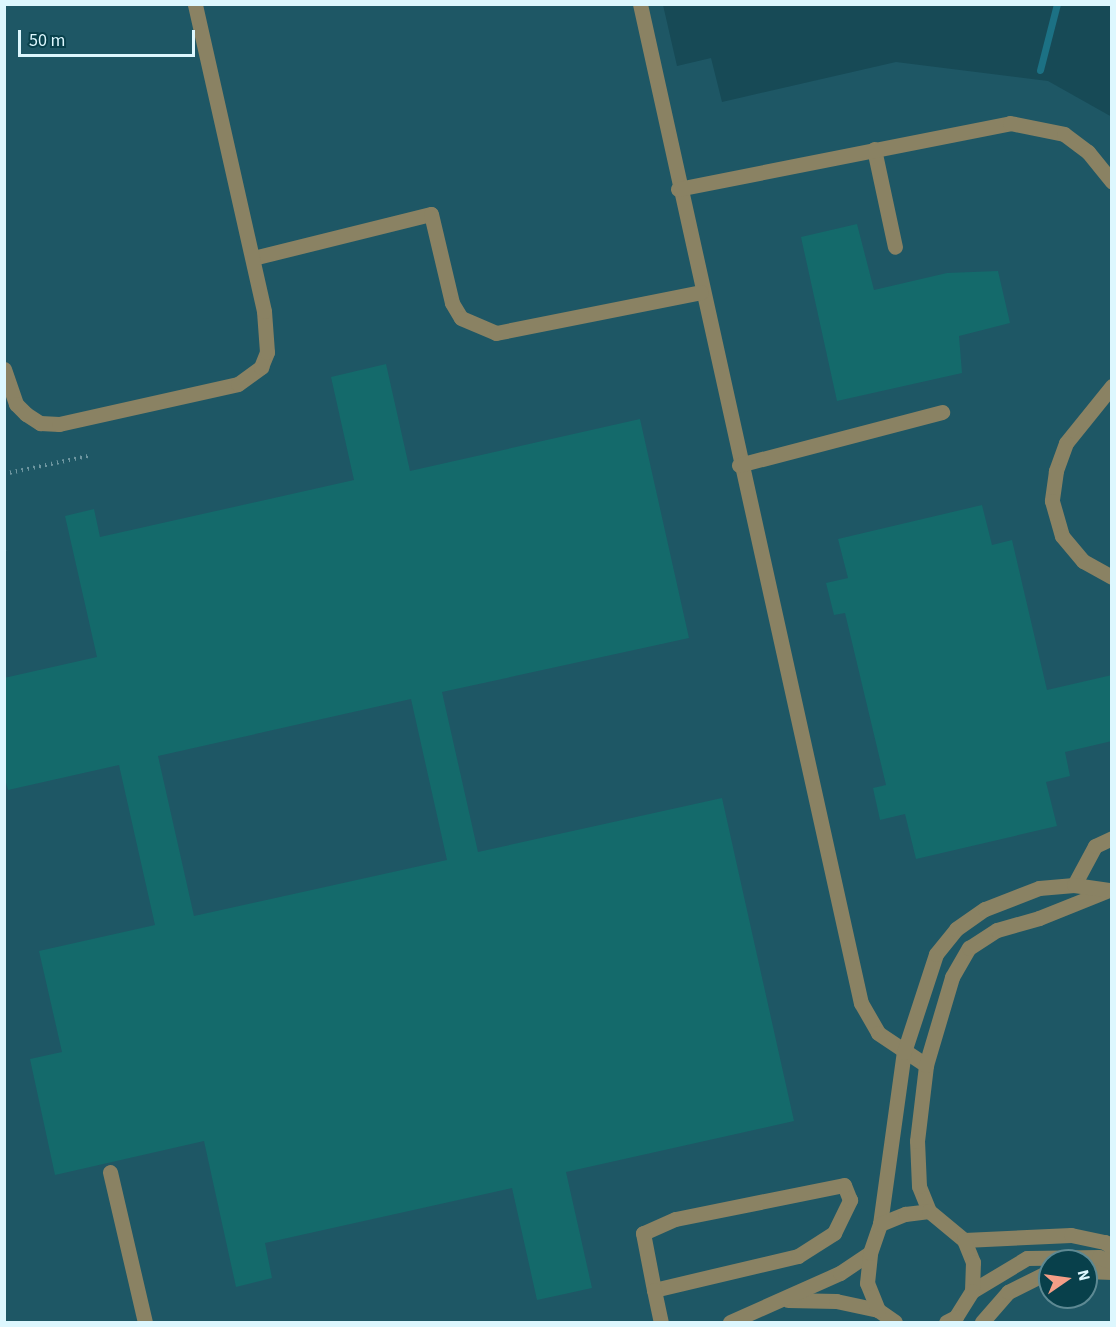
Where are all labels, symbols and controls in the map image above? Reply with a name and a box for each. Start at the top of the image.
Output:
scale bar [21,18,198,56]
text: 50 m [29,28,65,53]
north arrow [1038,1249,1098,1309]
text: N [1072,1268,1096,1283]

